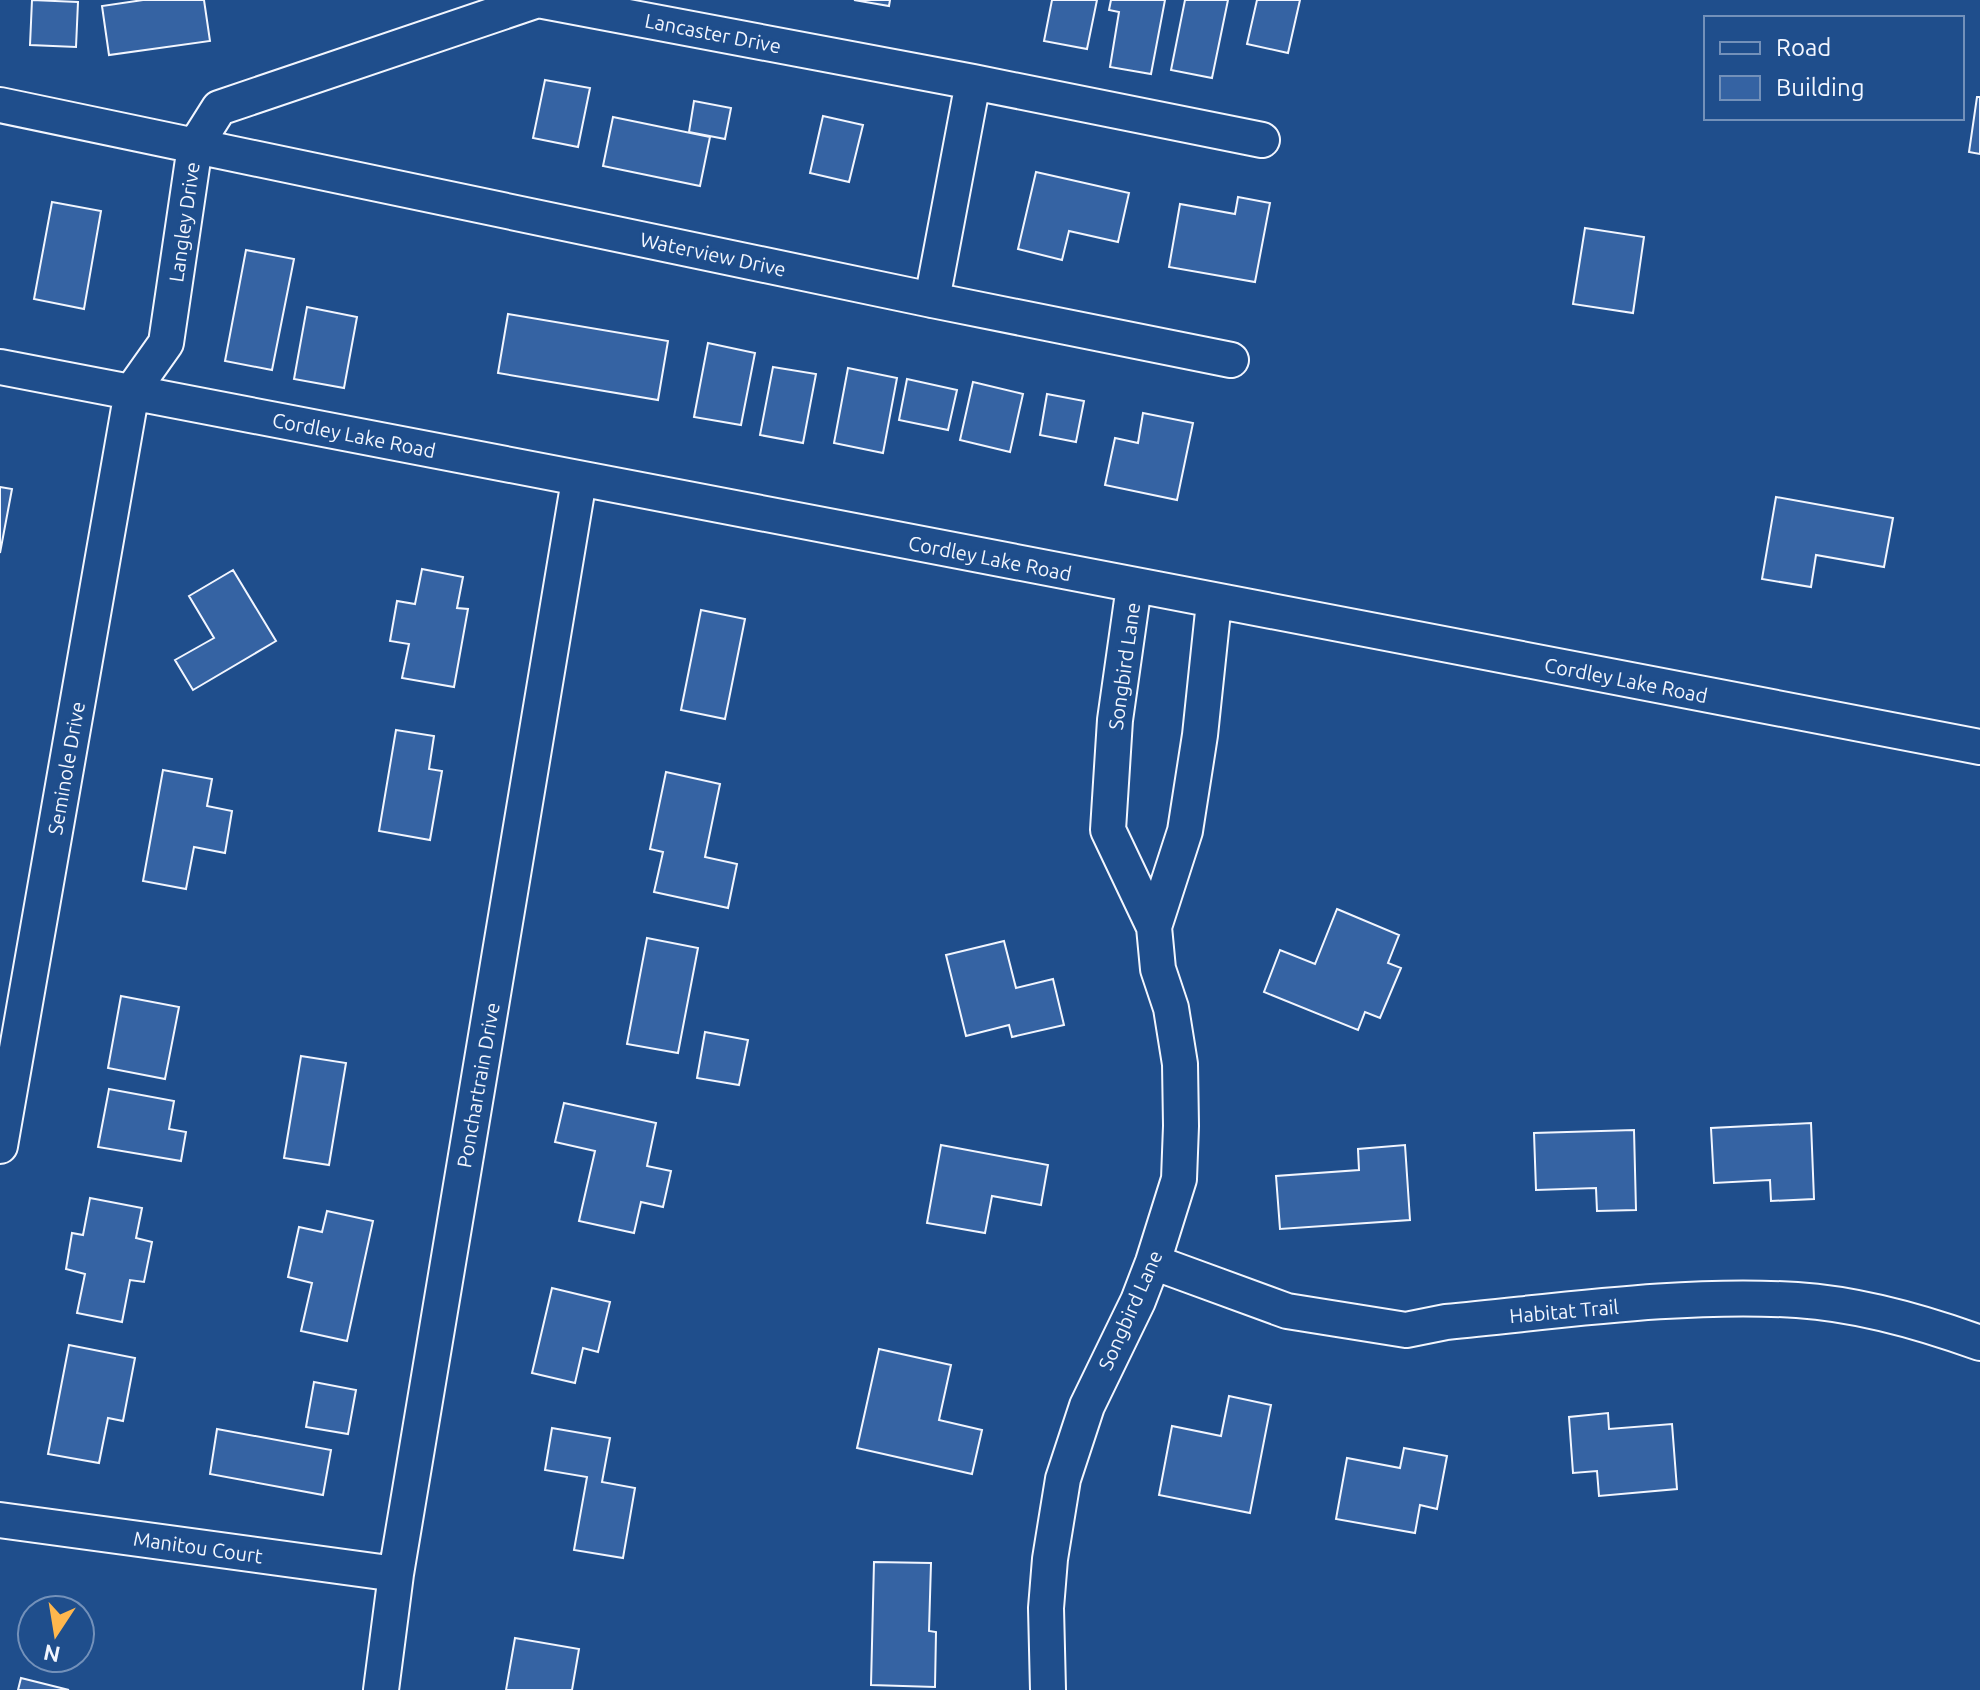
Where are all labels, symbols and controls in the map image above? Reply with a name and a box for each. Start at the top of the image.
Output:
street label: Lancaster Drive [643,9,783,57]
legend [1704,16,1964,120]
text: Road [1776,34,1831,61]
text: Building [1776,74,1864,101]
street label: Langley Drive [164,160,204,284]
street label: Waterview Drive [638,227,788,281]
street label: Cordley Lake Road [270,408,438,462]
street label: Cordley Lake Road [906,531,1074,585]
street label: Songbird Lane [1104,601,1144,731]
street label: Cordley Lake Road [1542,653,1710,707]
street label: Seminole Drive [43,700,89,836]
street label: Ponchartrain Drive [452,1001,504,1169]
street label: Songbird Lane [1093,1247,1167,1373]
street label: Habitat Trail [1508,1295,1620,1327]
street label: Manitou Court [132,1527,264,1567]
north arrow [16,1594,96,1674]
text: N [41,1640,62,1668]

